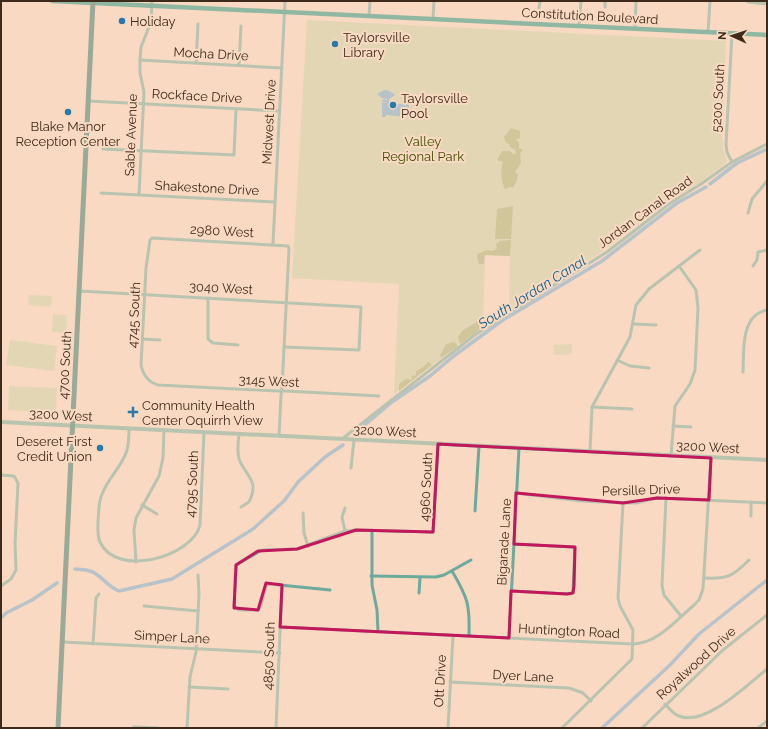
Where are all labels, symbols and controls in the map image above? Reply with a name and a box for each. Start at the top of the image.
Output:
street label: Constitution Boulevard [521,5,659,27]
place label: Holiday [130,14,176,29]
marker: Holiday [117,16,127,26]
north arrow [712,16,752,56]
place label: Taylorsville Library [343,30,410,60]
text: N [716,31,729,40]
marker: Taylorsville Library [330,39,340,49]
street label: Mocha Drive [173,45,249,63]
street label: 5200 South [709,63,727,133]
street label: Midwest Drive [259,79,279,165]
street label: Rockface Drive [151,86,243,106]
place label: Taylorsville Pool [401,91,468,121]
street label: Sable Avenue [122,93,140,177]
marker: Taylorsville Pool [388,100,398,110]
marker: Blake Manor Reception Center [63,107,73,117]
place label: Blake Manor Reception Center [16,119,121,149]
park label: Valley Regional Park [382,134,464,164]
street label: Jordan Canal Road [595,173,695,251]
street label: Shakestone Drive [154,178,260,198]
street label: 2980 West [190,222,255,240]
water label: South Jordan Canal [474,252,589,332]
street label: 3040 West [189,279,254,297]
street label: 4745 South [125,282,143,348]
street label: 4700 South [56,330,74,400]
street label: 3145 West [238,372,300,390]
place label: Community Health Center Oquirrh View [142,398,264,428]
street label: 3200 West [29,406,94,424]
marker: Community Health Center Oquirrh View [127,406,139,418]
street label: 3200 West [353,422,418,440]
place label: Deseret First Credit Union [16,434,93,464]
street label: 3200 West [676,438,741,456]
marker: Deseret First Credit Union [95,443,105,453]
street label: 4795 South [183,450,201,518]
street label: 4960 South [417,452,435,522]
street label: Persille Drive [602,481,681,499]
street label: Bigarade Lane [494,498,514,586]
street label: Huntington Road [518,621,620,641]
street label: 4850 South [260,622,278,690]
street label: Royalwood Drive [653,623,739,702]
street label: Simper Lane [134,628,211,646]
street label: Ott Drive [431,654,449,708]
street label: Dyer Lane [492,667,554,685]

